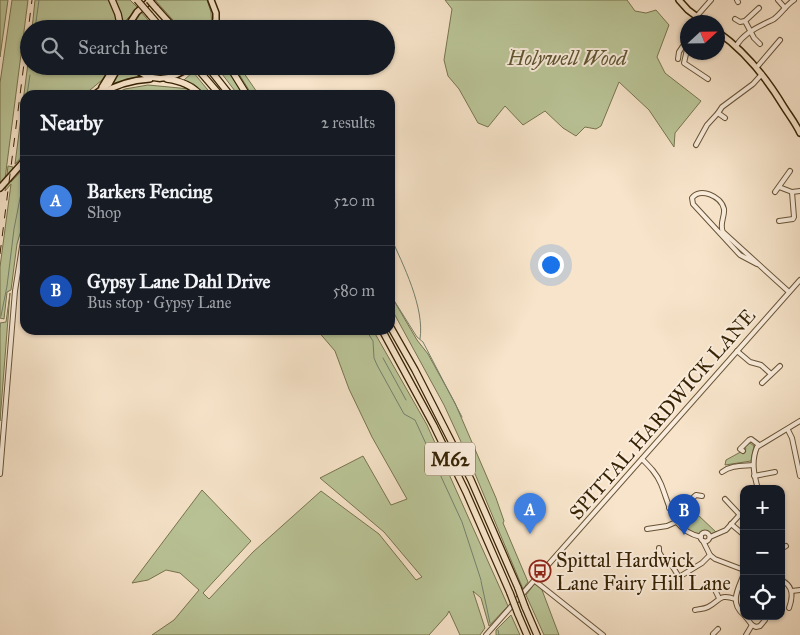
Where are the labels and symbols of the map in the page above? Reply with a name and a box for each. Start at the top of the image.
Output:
north arrow [680,15,725,60]
park label: Holywell Wood [506,46,628,70]
your location [538,252,564,278]
street label: SPITTAL HARDWICK LANE [564,304,760,524]
road number: M62 [425,442,475,476]
pin: A [514,493,546,534]
pin: B [668,494,700,535]
place label: Spittal Hardwick Lane Fairy Hill Lane [556,548,731,595]
bus stop icon: Spittal Hardwick Lane Fairy Hill Lane [528,559,552,583]

